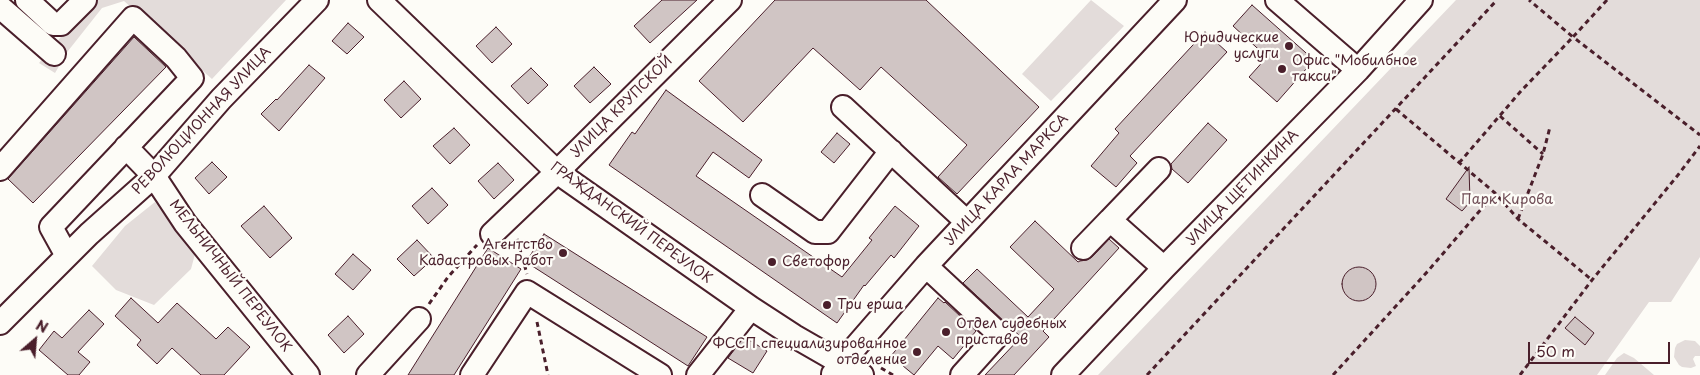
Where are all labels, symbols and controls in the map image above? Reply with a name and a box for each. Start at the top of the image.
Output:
place label: Юридические услуги [1184,30,1279,62]
marker: Юридические услуги [1283,40,1295,52]
street label: РЕВОЛЮЦИОННАЯ УЛИЦА [129,44,275,198]
street label: УЛИЦА КРУПСКОЙ [568,53,676,161]
place label: Офис "Мобилбное такси" [1292,53,1417,85]
marker: Офис "Мобилбное такси" [1276,63,1288,75]
street label: УЛИЦА КАРЛА МАРКСА [942,111,1072,249]
street label: УЛИЦА ЩЕТИНКИНА [1183,127,1303,249]
street label: ГРАЖДАНСКИЙ ПЕРЕУЛОК [547,159,715,287]
park label: Парк Кирова [1461,192,1553,208]
street label: МЕЛЬНИЧНЫЙ ПЕРЕУЛОК [165,197,295,355]
place label: Агентство Кадастровых Работ [419,237,553,270]
marker: Агентство Кадастровых Работ [557,247,569,259]
place label: Светофор [782,254,850,270]
marker: Светофор [766,256,778,268]
place label: Три ерша [837,297,903,313]
marker: Три ерша [821,299,833,311]
text: N [32,314,52,338]
north arrow [10,315,60,365]
place label: Отдел судебных приставов [956,316,1067,348]
marker: Отдел судебных приставов [940,326,952,338]
scale bar [1530,332,1672,364]
place label: ФССП специализированное отделение [713,336,907,368]
text: 50 m [1536,339,1575,362]
marker: ФССП специализированное отделение [911,346,923,358]

